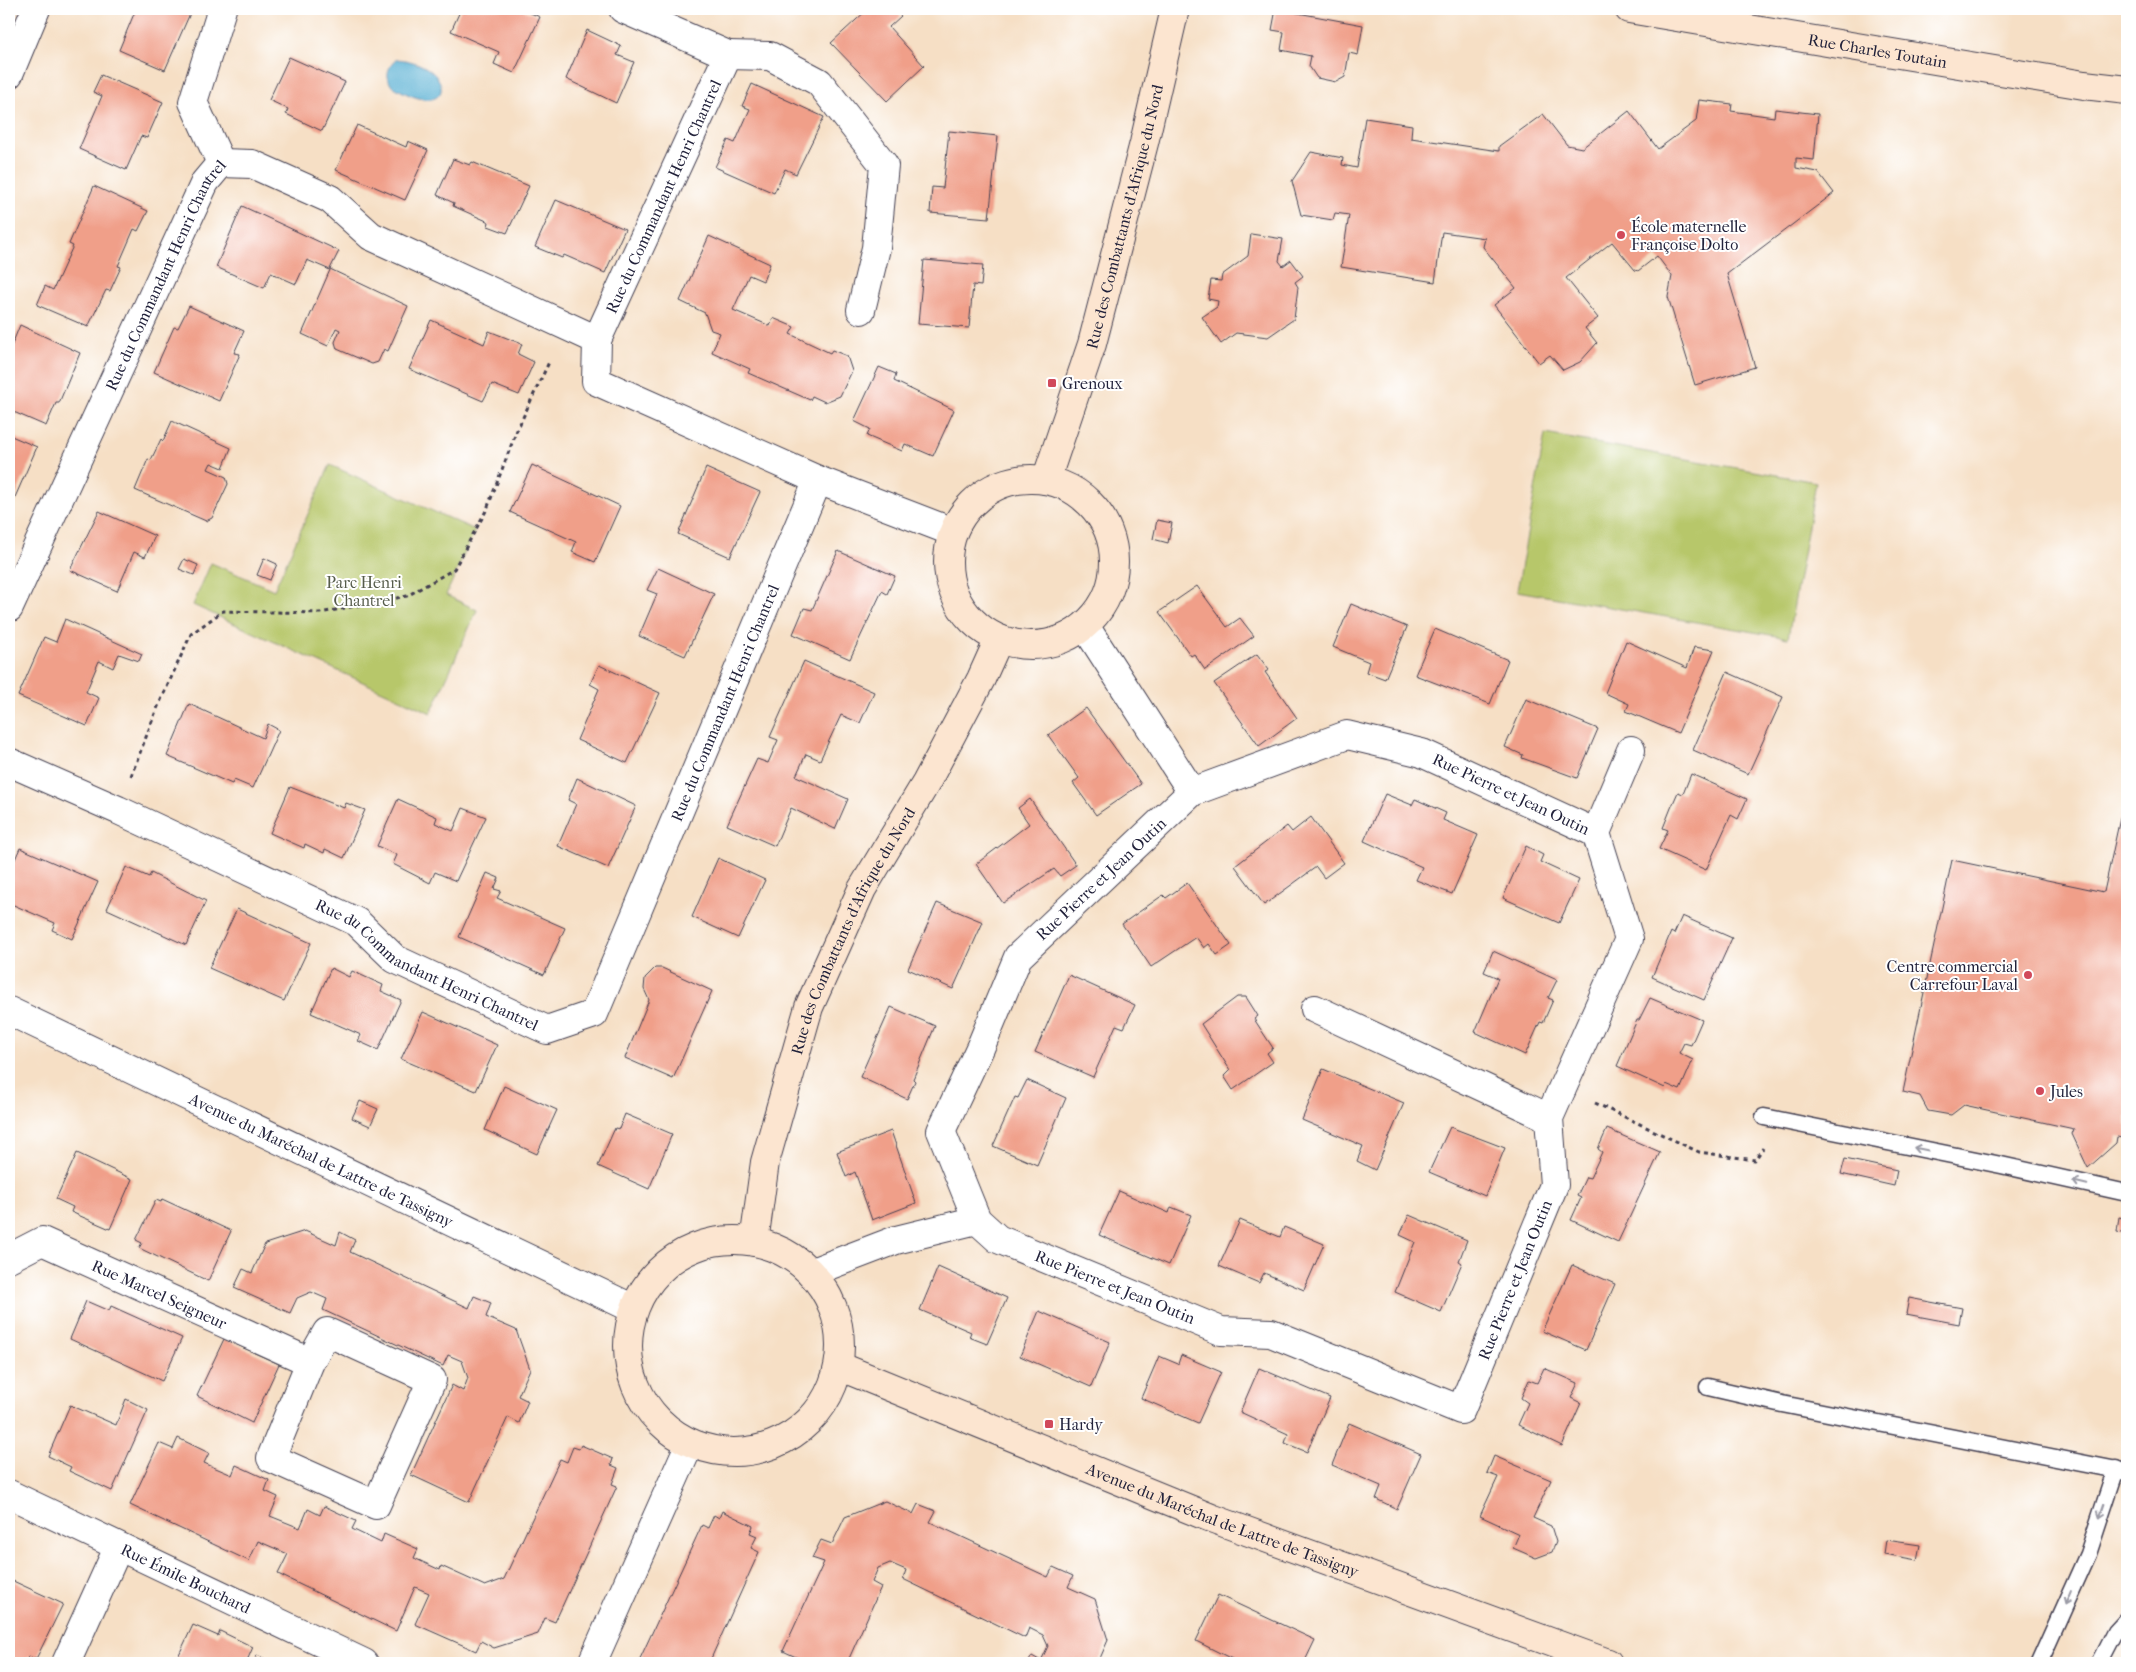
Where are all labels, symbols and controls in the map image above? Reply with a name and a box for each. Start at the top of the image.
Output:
street label: Rue Charles Toutain [1807,30,1949,72]
street label: Rue du Commandant Henri Chantrel [601,76,725,316]
street label: Rue des Combattants d'Afrique du Nord [1082,82,1167,351]
street label: Rue du Commandant Henri Chantrel [101,155,230,394]
place label: École maternelle Françoise Dolto [1631,216,1746,254]
marker: École maternelle Françoise Dolto [1615,229,1627,241]
place label: Grenoux [1062,374,1123,393]
marker: Grenoux [1046,377,1058,389]
park label: Parc Henri Chantrel [326,573,402,610]
street label: Rue du Commandant Henri Chantrel [666,581,783,824]
street label: Rue Pierre et Jean Outin [1430,749,1593,839]
street label: Rue des Combattants d'Afrique du Nord [786,804,919,1057]
street label: Rue Pierre et Jean Outin [1032,813,1170,944]
street label: Rue du Commandant Henri Chantrel [313,894,542,1034]
place label: Centre commercial Carrefour Laval [1886,957,2019,994]
marker: Centre commercial Carrefour Laval [2022,969,2034,981]
place label: Jules [2048,1082,2083,1101]
marker: Jules [2034,1085,2046,1097]
street label: Avenue du Maréchal de Lattre de Tassigny [185,1088,457,1231]
one-way arrow [1913,1144,1929,1154]
one-way arrow [2072,1177,2088,1187]
street label: Rue Pierre et Jean Outin [1474,1197,1556,1363]
street label: Rue Pierre et Jean Outin [1032,1246,1198,1328]
street label: Rue Marcel Seigneur [89,1255,230,1333]
place label: Hardy [1059,1415,1103,1434]
marker: Hardy [1043,1418,1055,1430]
street label: Avenue du Maréchal de Lattre de Tassigny [1083,1458,1362,1581]
one-way arrow [2097,1503,2106,1519]
street label: Rue Émile Bouchard [118,1539,254,1617]
one-way arrow [2063,1590,2073,1605]

